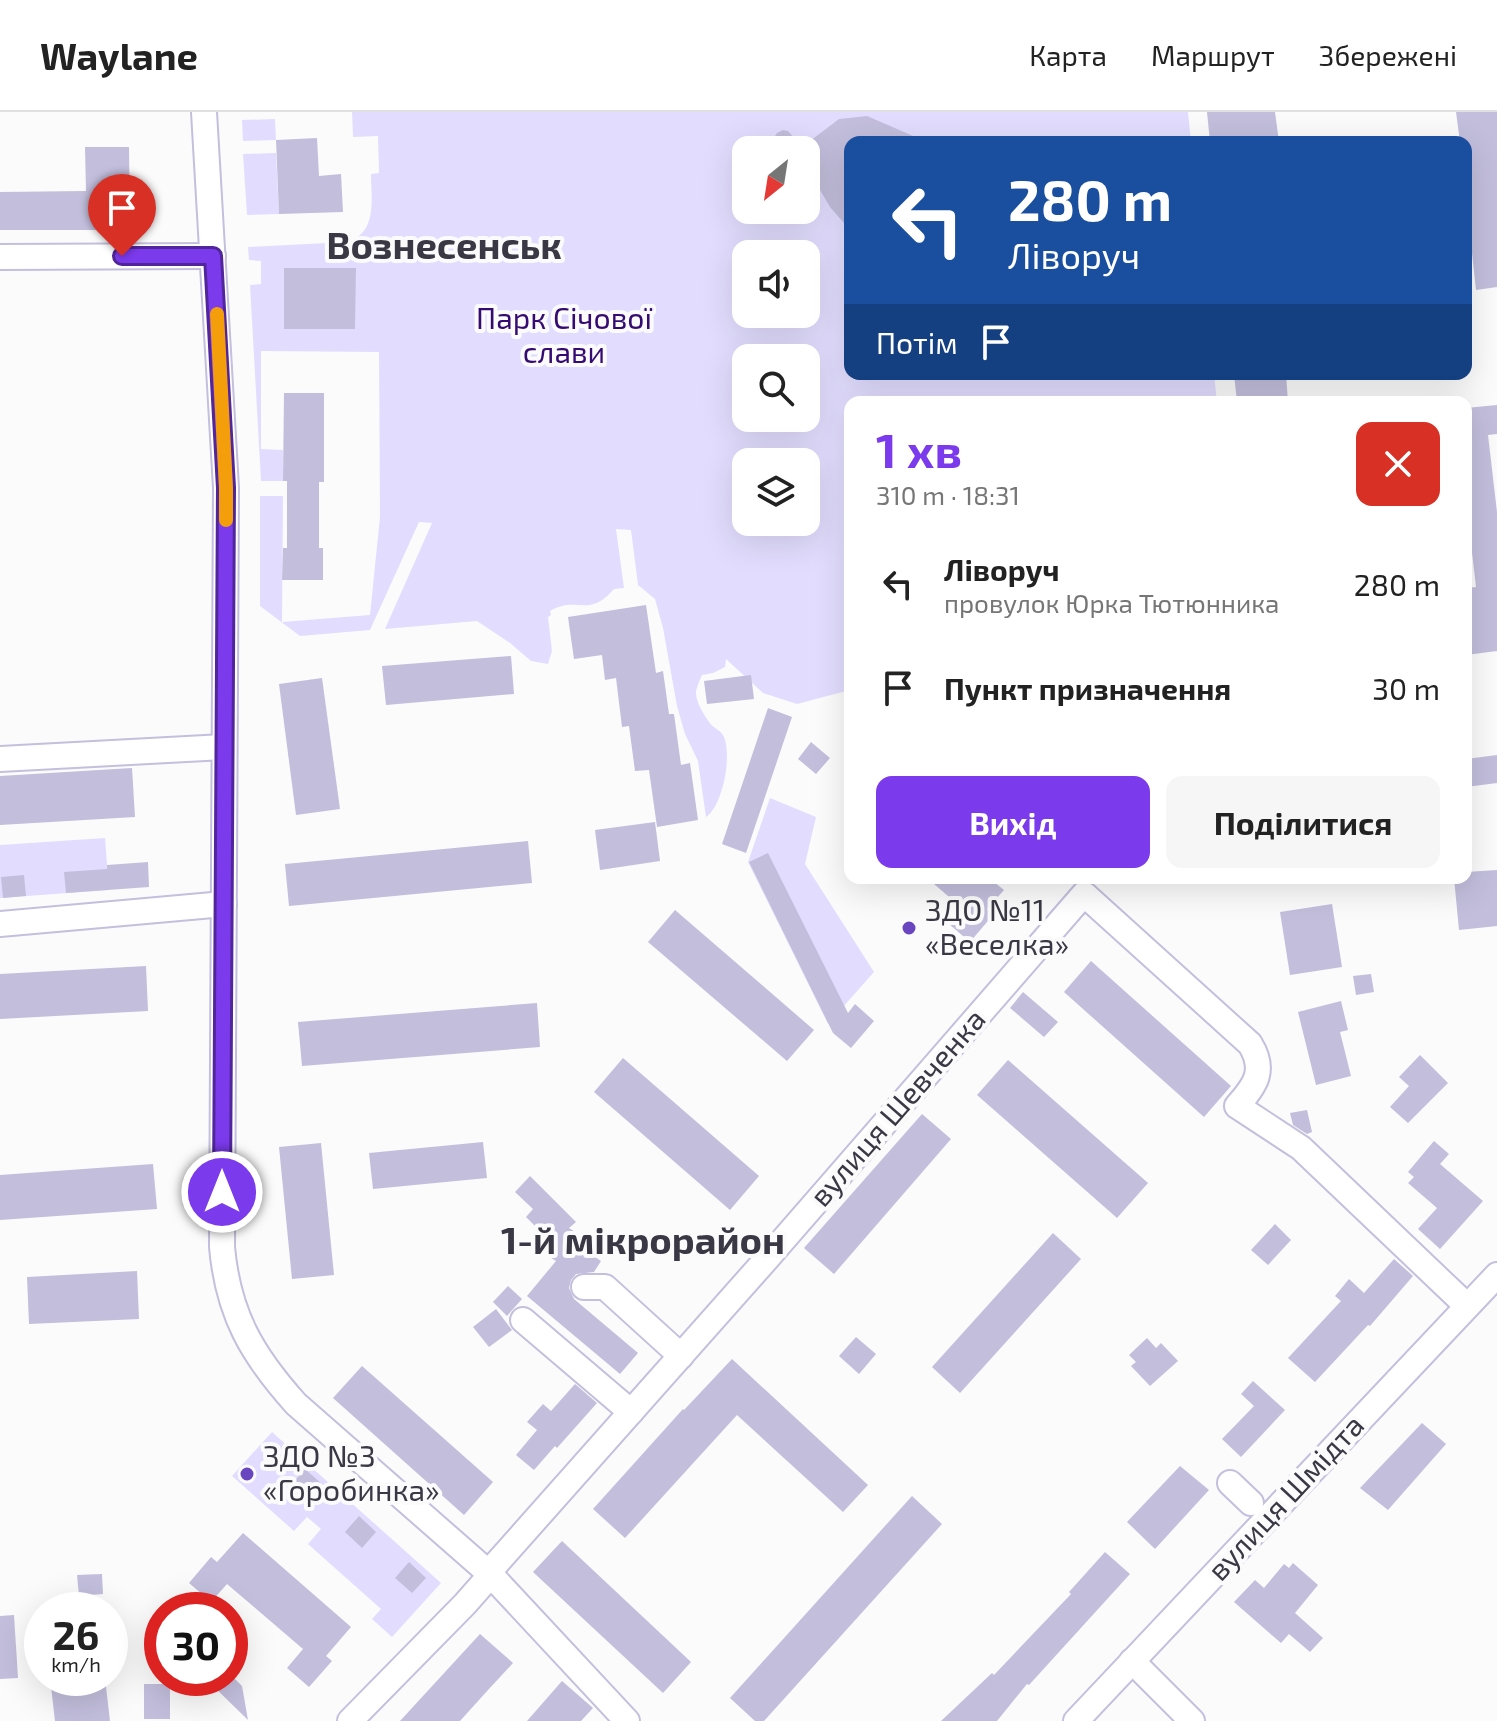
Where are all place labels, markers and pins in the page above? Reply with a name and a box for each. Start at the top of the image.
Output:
pin [88,174,156,256]
place label: ЗДО №11 «Веселка» [925,891,1069,961]
marker: ЗДО №11 «Веселка» [900,919,918,937]
place label: ЗДО №3 «Горобинка» [263,1437,440,1507]
marker: ЗДО №3 «Горобинка» [238,1465,256,1483]

